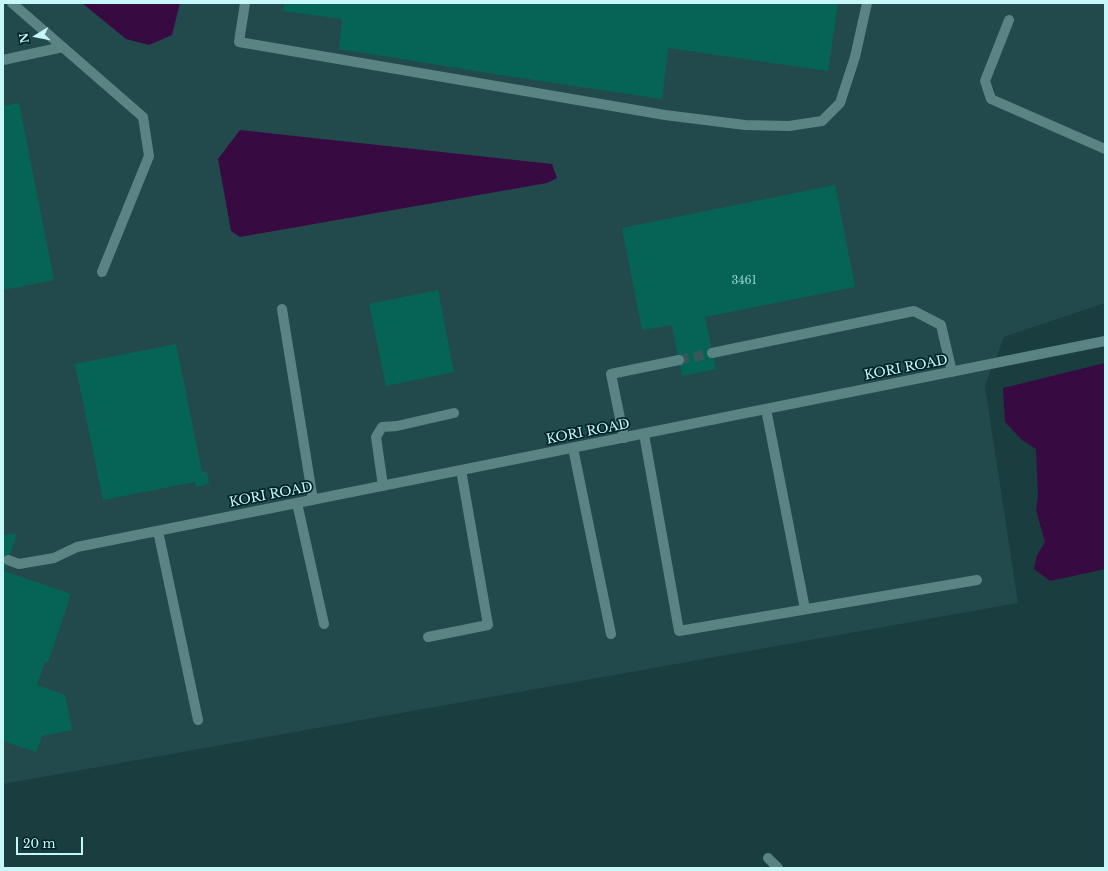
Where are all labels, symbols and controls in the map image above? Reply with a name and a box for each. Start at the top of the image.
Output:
north arrow [16,16,56,56]
text: N [16,32,32,44]
house number: 3461 [731,274,757,288]
street label: KORI ROAD [863,352,949,384]
street label: KORI ROAD [545,416,631,448]
street label: KORI ROAD [228,479,314,511]
scale bar [18,829,85,855]
text: 20 m [23,836,55,851]

